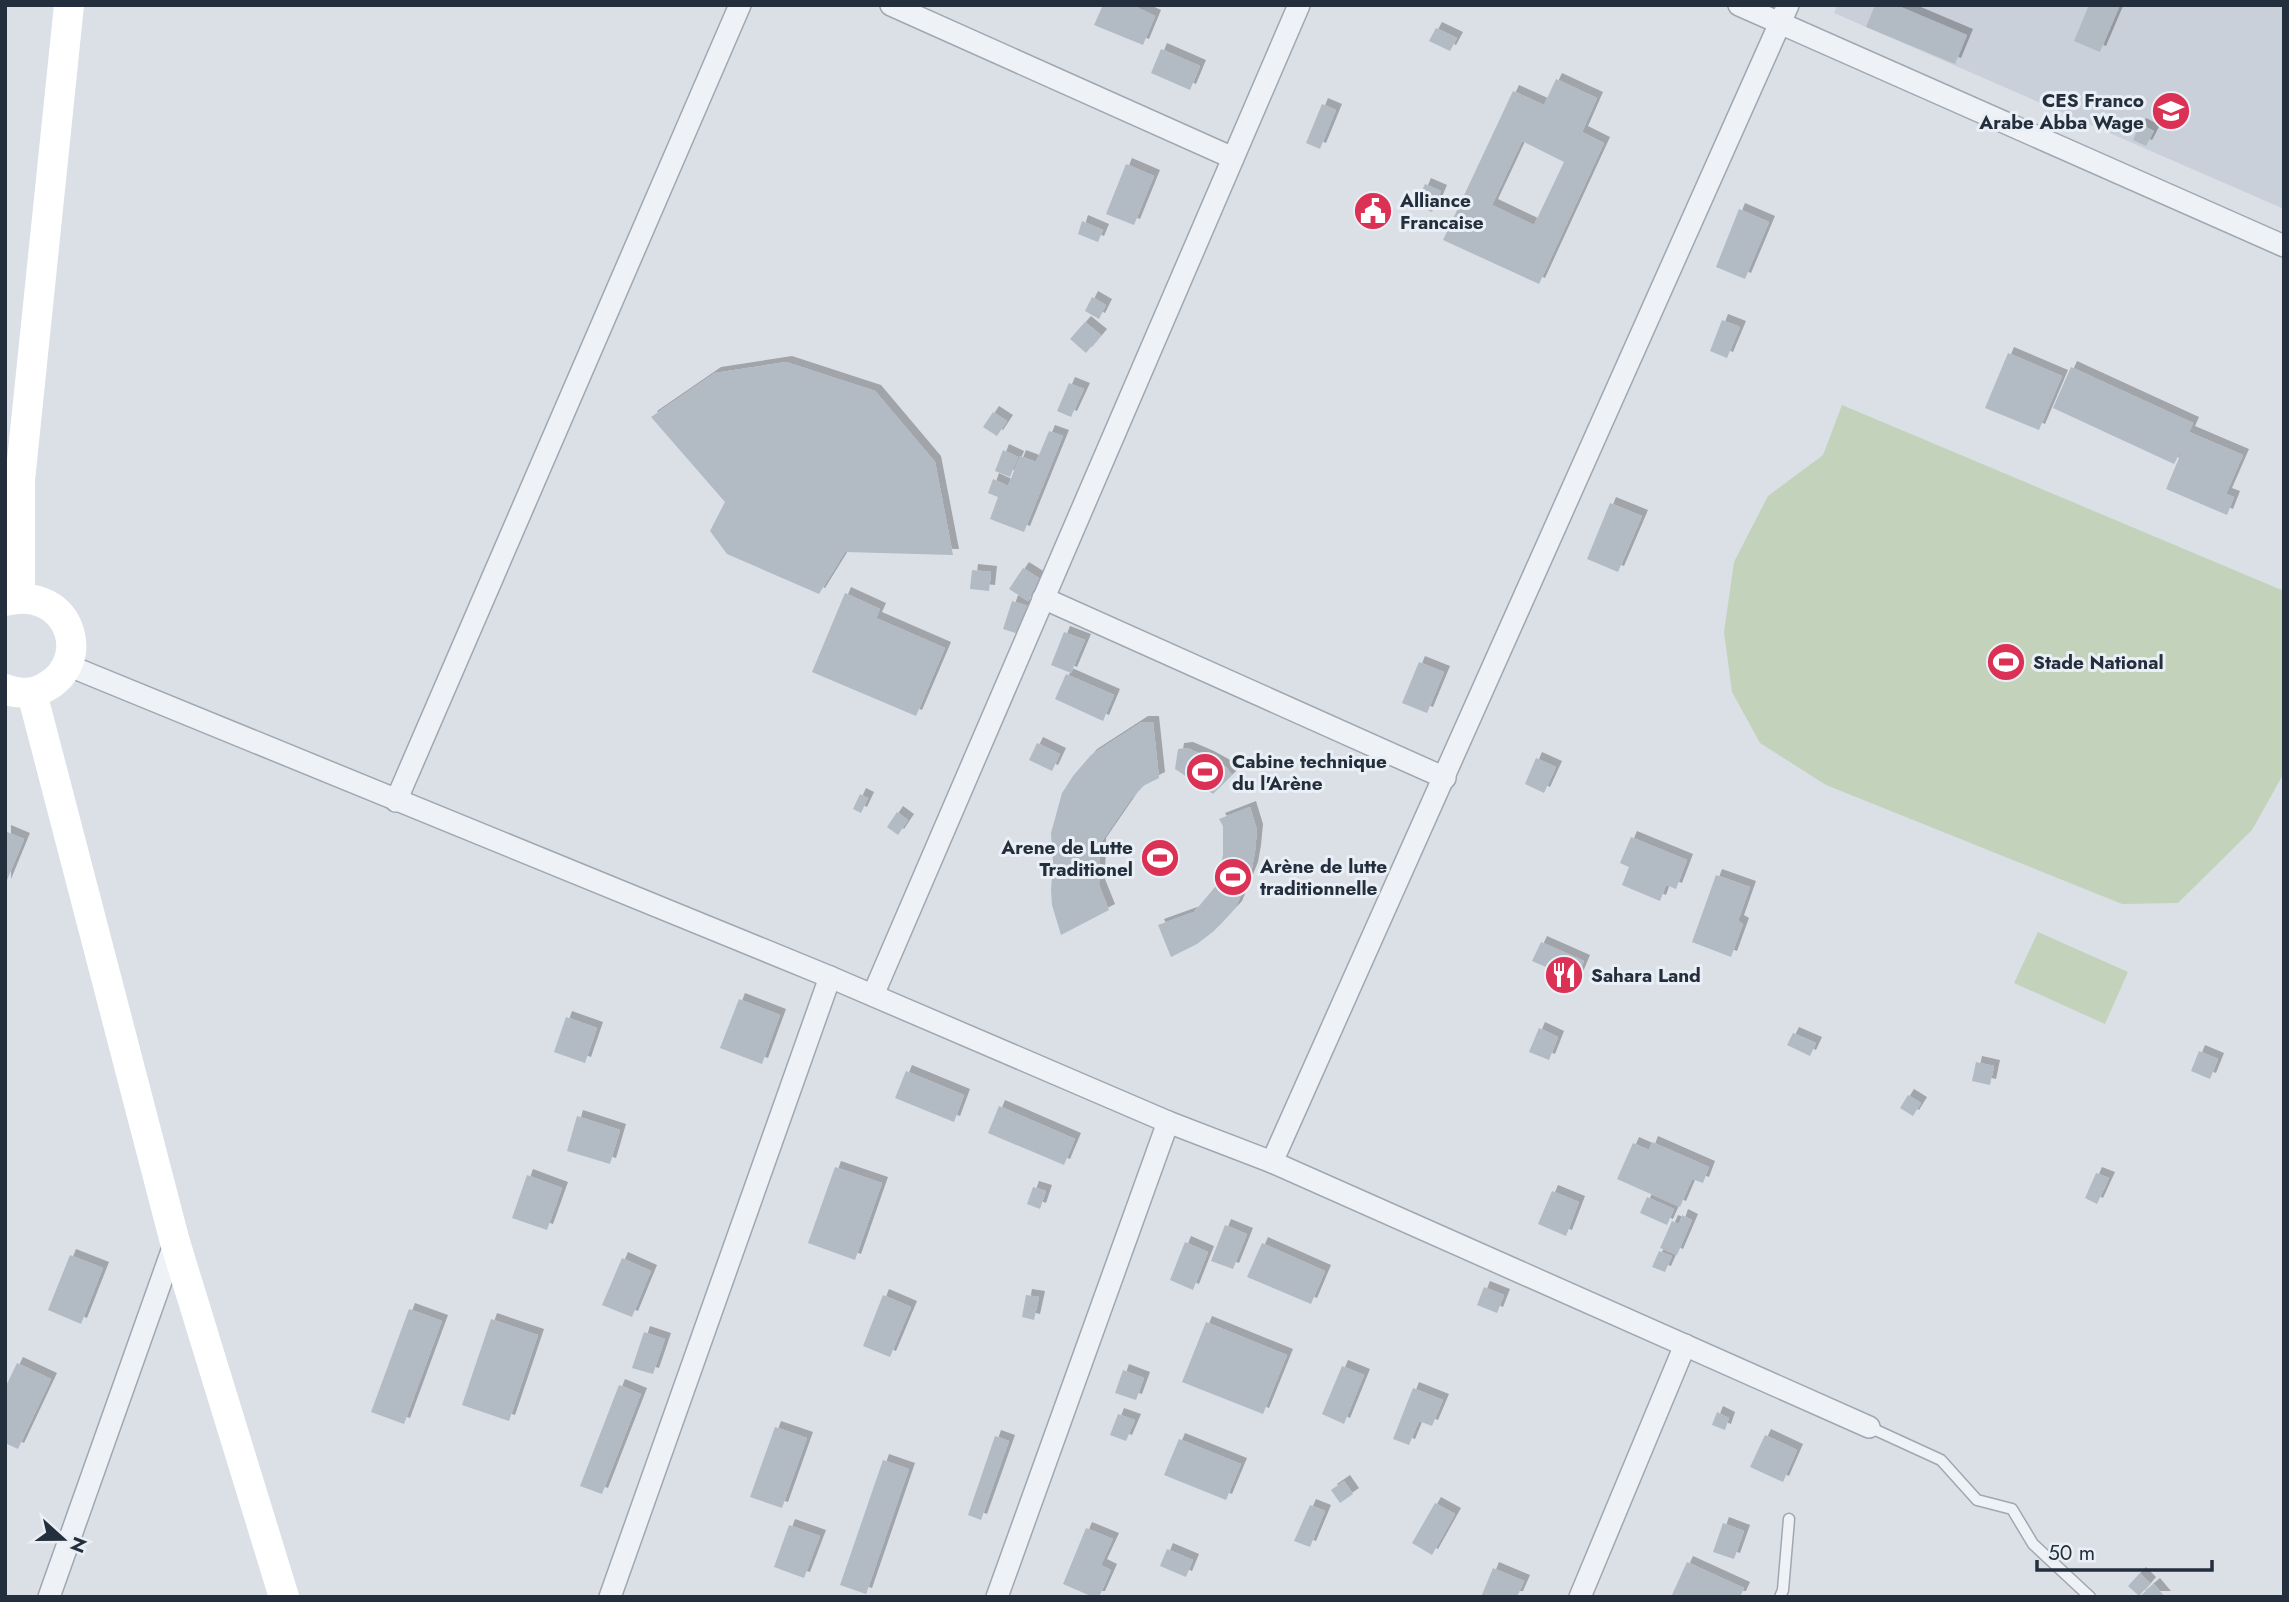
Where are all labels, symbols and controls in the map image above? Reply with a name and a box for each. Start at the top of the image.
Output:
place label: CES Franco Arabe Abba Wage [1978,87,2144,136]
school or university icon: CES Franco Arabe Abba Wage [2150,90,2192,132]
place label: Alliance Francaise [1399,187,1484,236]
public building icon: Alliance Francaise [1352,190,1394,232]
sports icon: Stade National [1985,641,2027,683]
place label: Stade National [2033,649,2164,676]
place label: Cabine technique du l'Arène [1232,748,1387,797]
sports icon: Cabine technique du l'Arène [1184,751,1226,793]
place label: Arene de Lutte Traditionel [1000,834,1133,883]
sports icon: Arene de Lutte Traditionel [1139,837,1181,879]
place label: Arène de lutte traditionnelle [1259,853,1387,902]
sports icon: Arène de lutte traditionnelle [1212,856,1254,898]
restaurant icon: Sahara Land [1543,954,1585,996]
place label: Sahara Land [1591,962,1701,989]
north arrow [28,1504,98,1574]
scale bar [2037,1528,2212,1572]
text: N [63,1533,94,1557]
text: 50 m [2048,1538,2095,1568]

